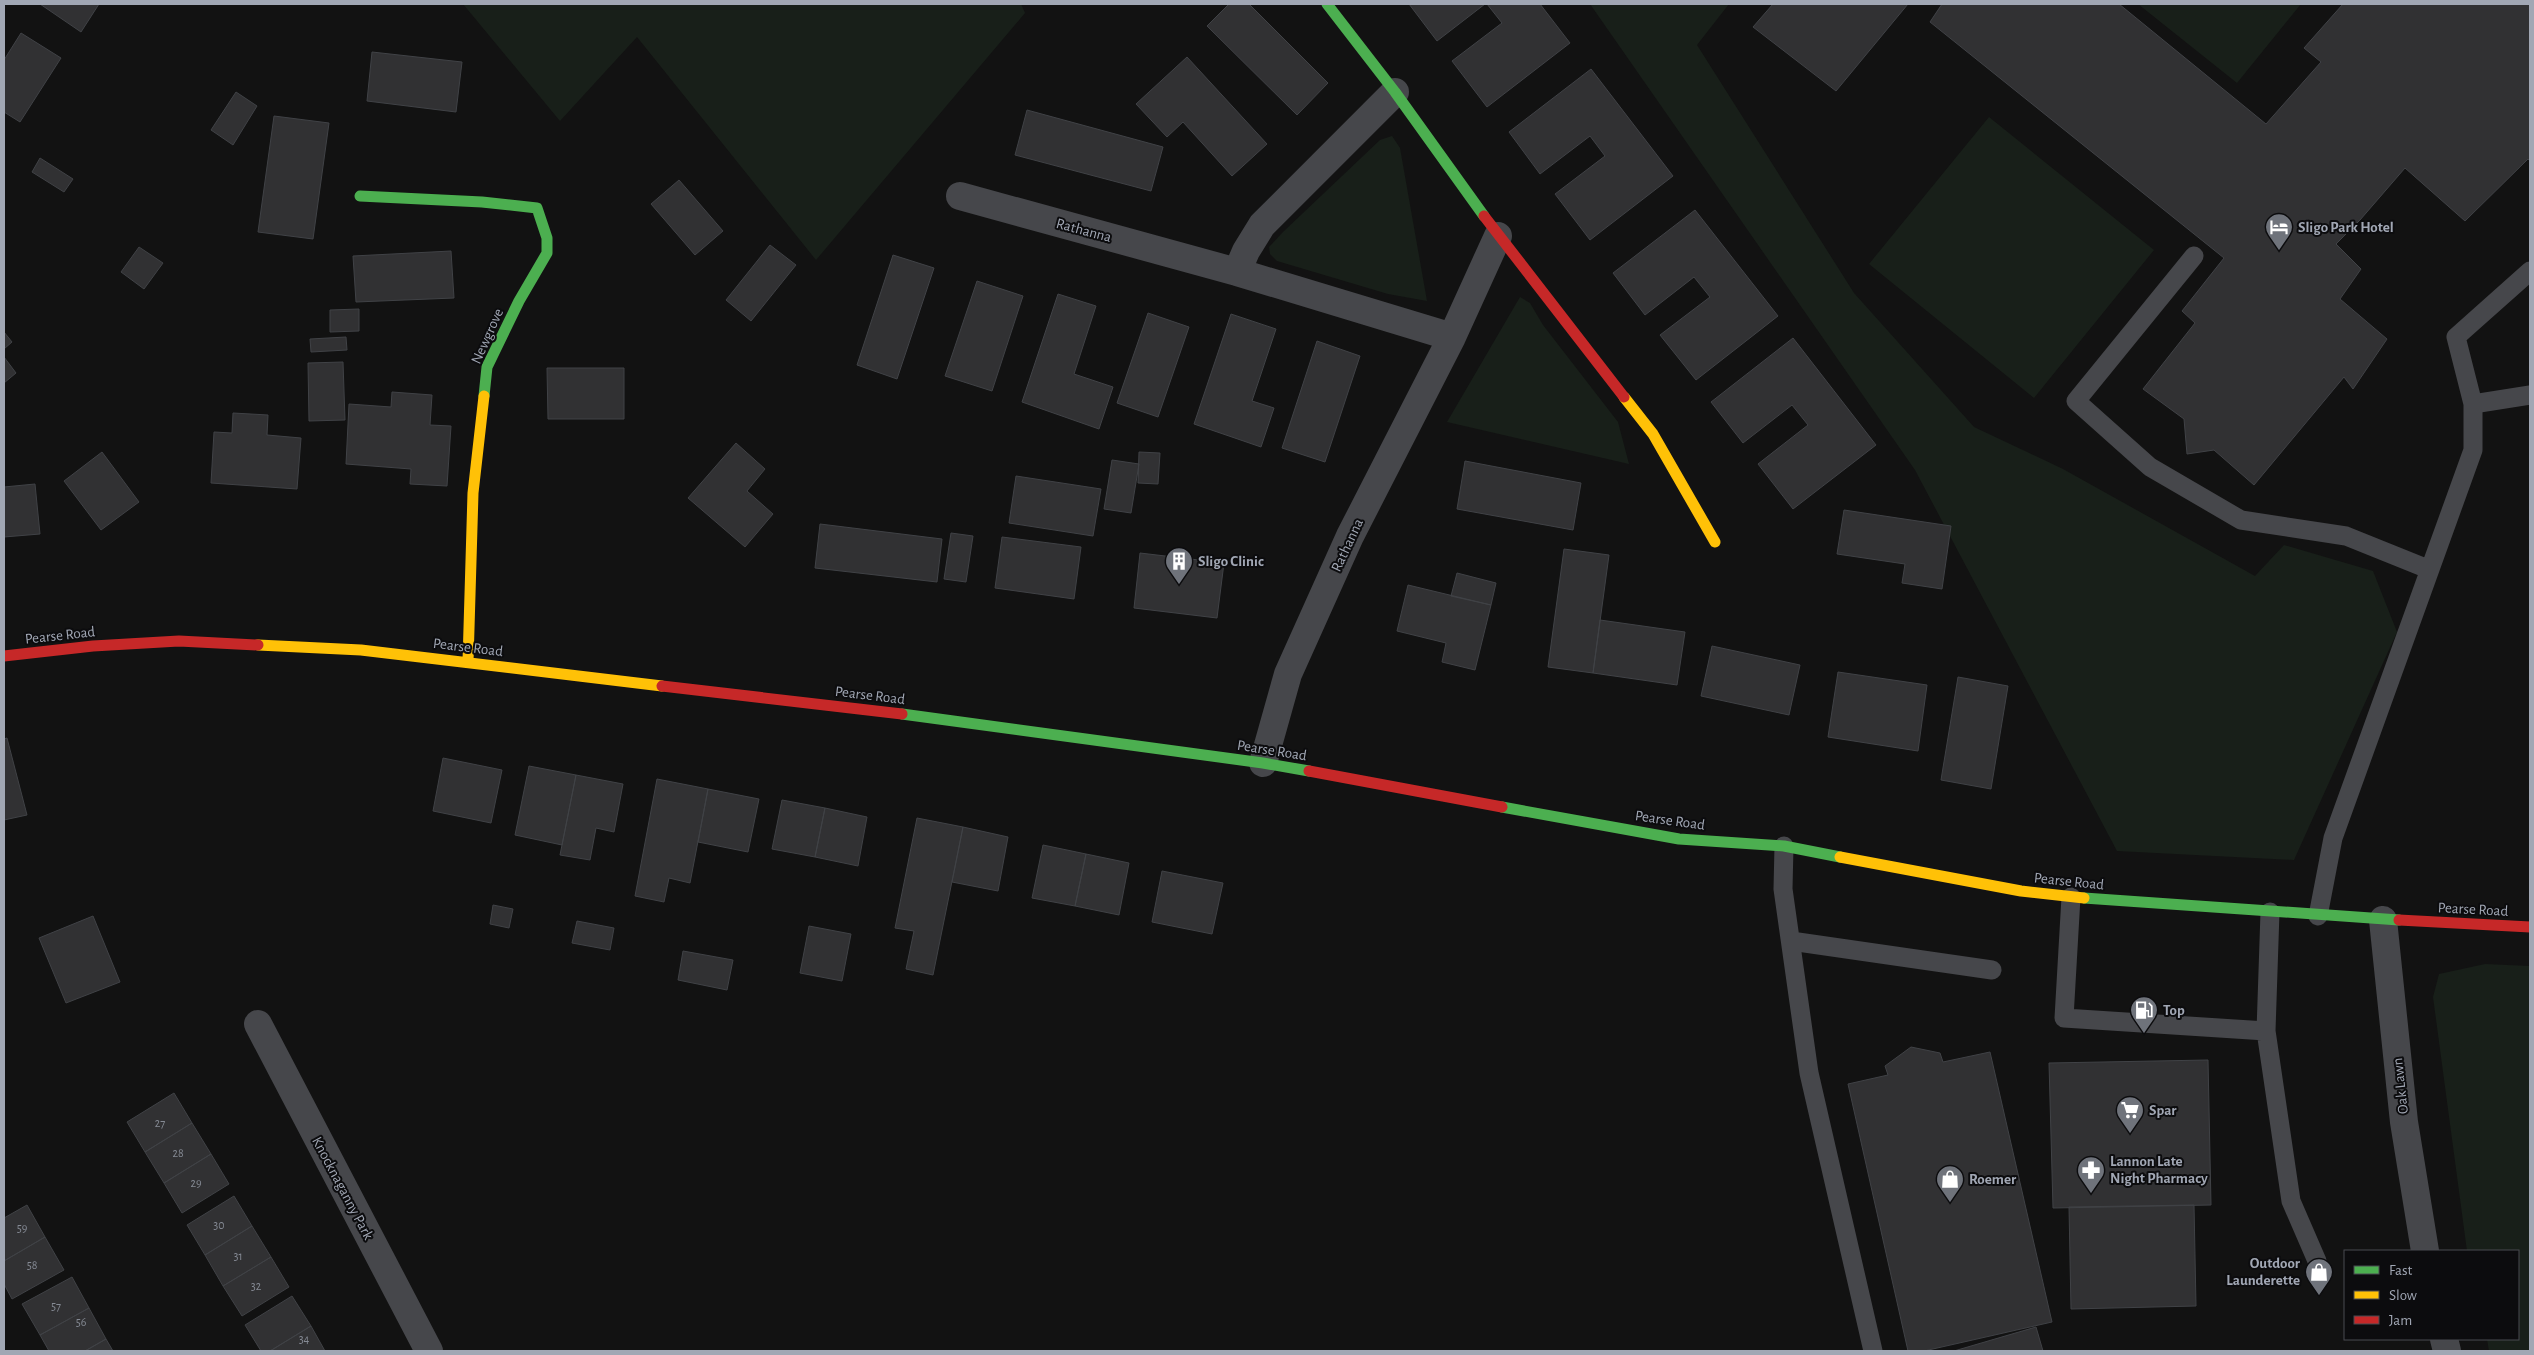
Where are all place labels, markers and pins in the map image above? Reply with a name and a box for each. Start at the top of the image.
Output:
hotel icon: Sligo Park Hotel [2264,212,2294,251]
place label: Sligo Park Hotel [2298,220,2394,235]
building icon: Sligo Clinic [1164,546,1194,585]
place label: Sligo Clinic [1198,554,1264,569]
fuel station icon: Top [2129,995,2159,1034]
place label: Top [2163,1003,2185,1018]
supermarket icon: Spar [2115,1095,2145,1134]
place label: Spar [2149,1103,2177,1118]
place label: Lannon Late Night Pharmacy [2110,1154,2208,1186]
pharmacy icon: Lannon Late Night Pharmacy [2076,1155,2106,1194]
shop icon: Roemer [1935,1164,1965,1203]
place label: Roemer [1969,1172,2017,1187]
place label: Outdoor Launderette [2226,1256,2301,1288]
shop icon: Outdoor Launderette [2304,1257,2334,1296]

